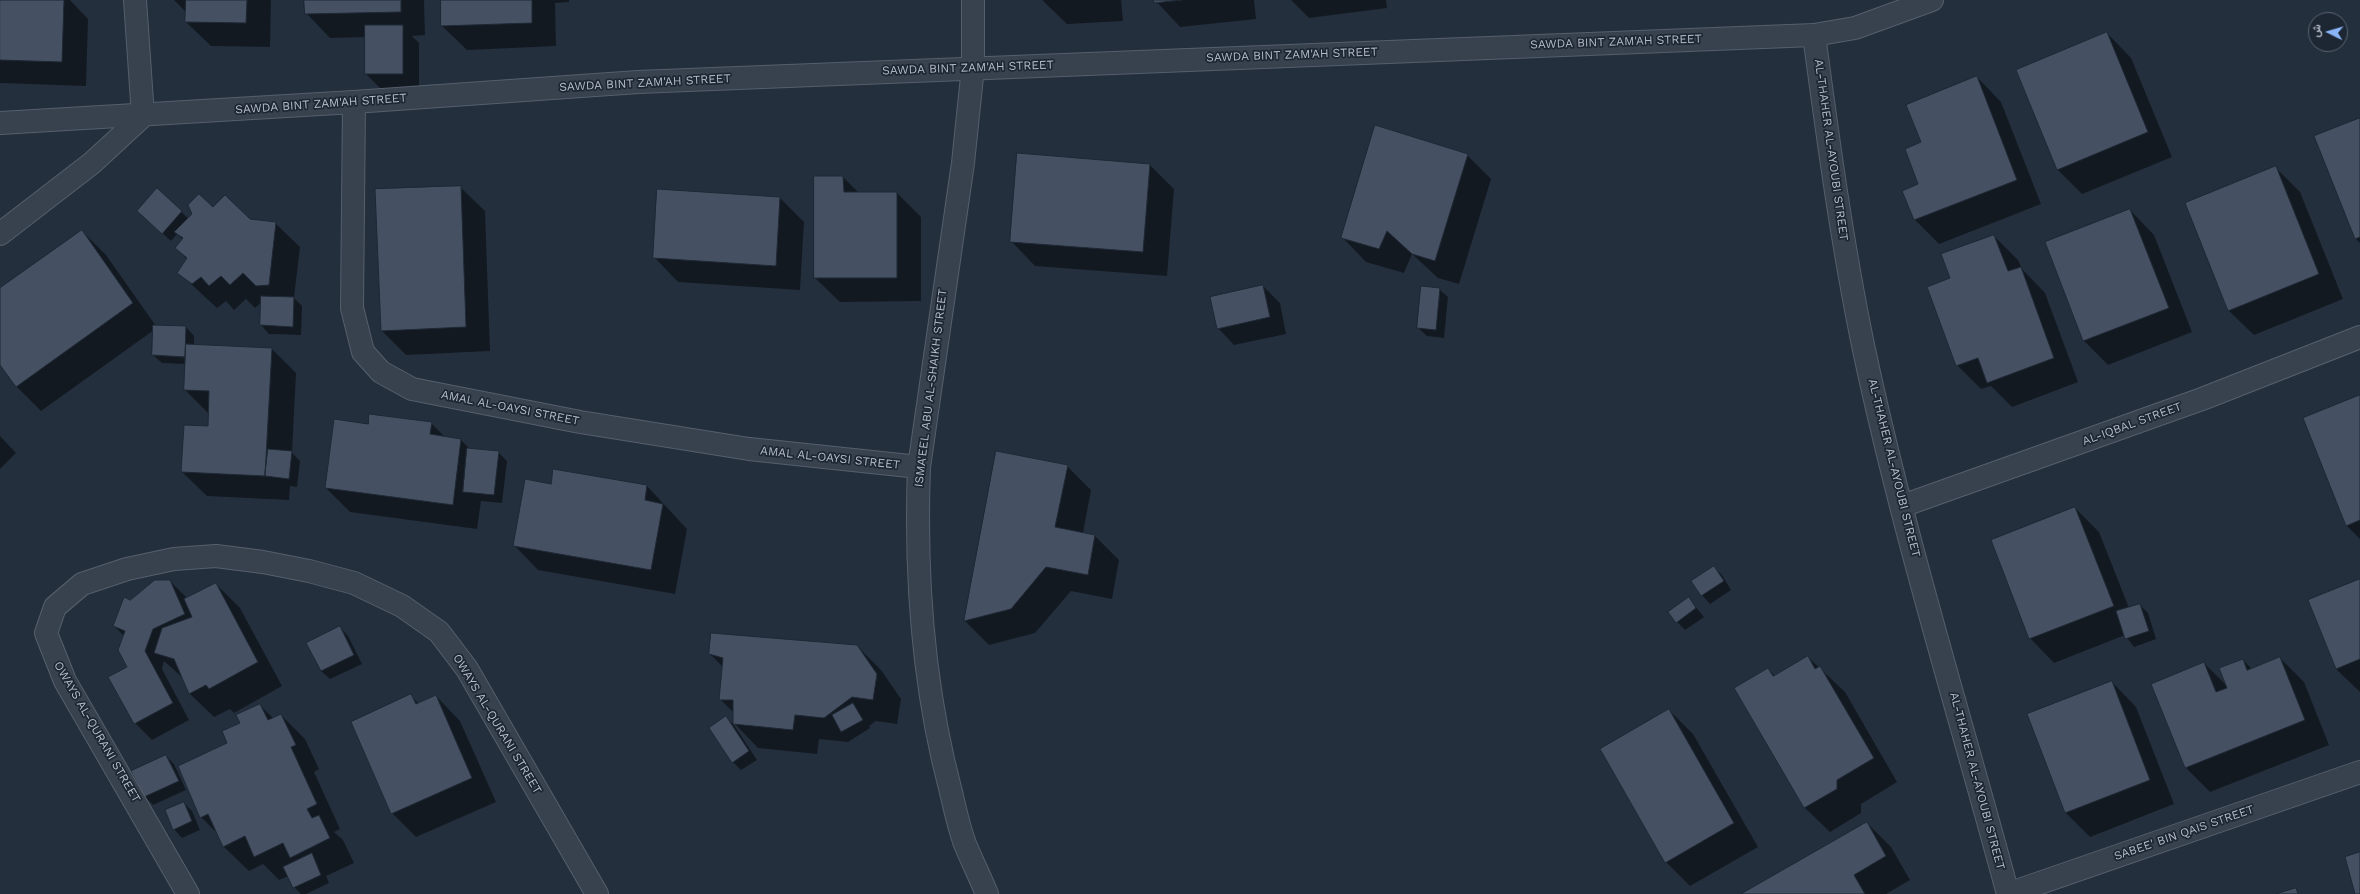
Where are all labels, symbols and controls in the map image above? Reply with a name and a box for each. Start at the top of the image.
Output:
north arrow [2308,12,2348,52]
text: ش [2309,24,2324,38]
street label: SAWDA BINT ZAM'AH STREET [1530,32,1702,52]
street label: SAWDA BINT ZAM'AH STREET [1206,45,1378,65]
street label: SAWDA BINT ZAM'AH STREET [882,58,1054,78]
street label: AL-THAHER AL-AYOUBI STREET [1811,58,1851,242]
street label: SAWDA BINT ZAM'AH STREET [559,71,731,95]
street label: SAWDA BINT ZAM'AH STREET [235,91,407,117]
street label: ISMA'EEL ABU AL-SHAIKH STREET [912,288,950,488]
street label: AL-THAHER AL-AYOUBI STREET [1865,377,1923,559]
street label: AMAL AL-OAYSI STREET [440,388,580,428]
street label: AL-IQBAL STREET [2080,399,2184,449]
street label: AMAL AL-OAYSI STREET [759,443,901,473]
street label: OWAYS AL-QURANI STREET [449,651,545,797]
street label: OWAYS AL-QURANI STREET [51,659,143,805]
street label: AL-THAHER AL-AYOUBI STREET [1946,691,2008,871]
street label: SABEE' BIN QAIS STREET [2112,802,2256,864]

